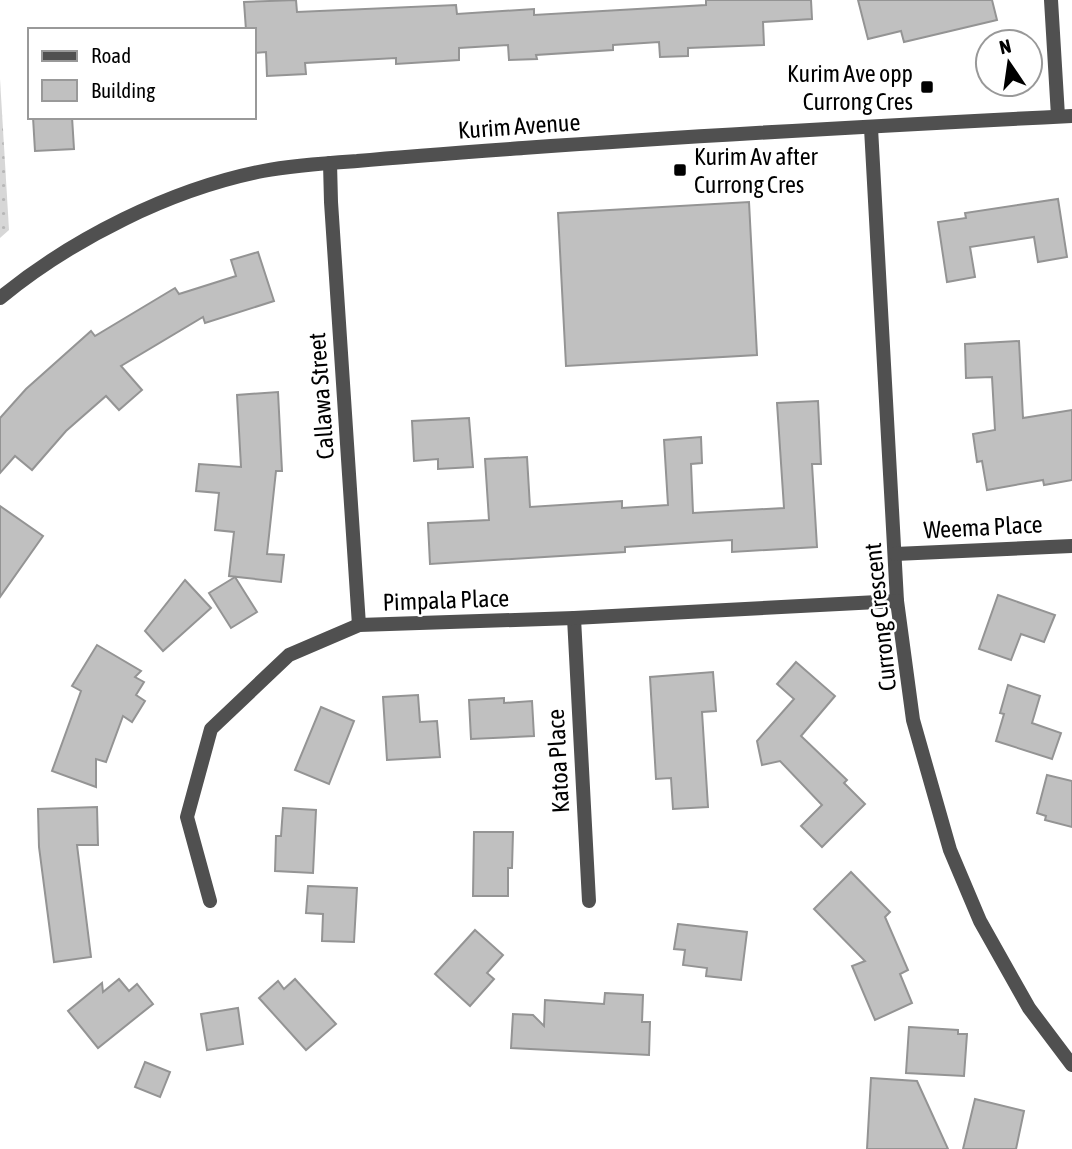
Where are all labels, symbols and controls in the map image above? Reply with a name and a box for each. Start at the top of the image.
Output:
legend [28,28,256,119]
north arrow [974,28,1044,98]
text: N [997,34,1013,58]
text: Road [91,43,131,67]
place label: Kurim Ave opp Currong Cres [787,60,913,115]
text: Building [91,78,155,102]
marker: Kurim Ave opp Currong Cres [919,79,935,95]
street label: Kurim Avenue [457,108,581,144]
place label: Kurim Av after Currong Cres [694,143,819,198]
marker: Kurim Av after Currong Cres [672,162,688,178]
street label: Callawa Street [303,332,339,460]
street label: Weema Place [923,510,1043,544]
street label: Currong Crescent [859,542,901,692]
street label: Pimpala Place [382,584,510,616]
street label: Katoa Place [542,708,574,814]

